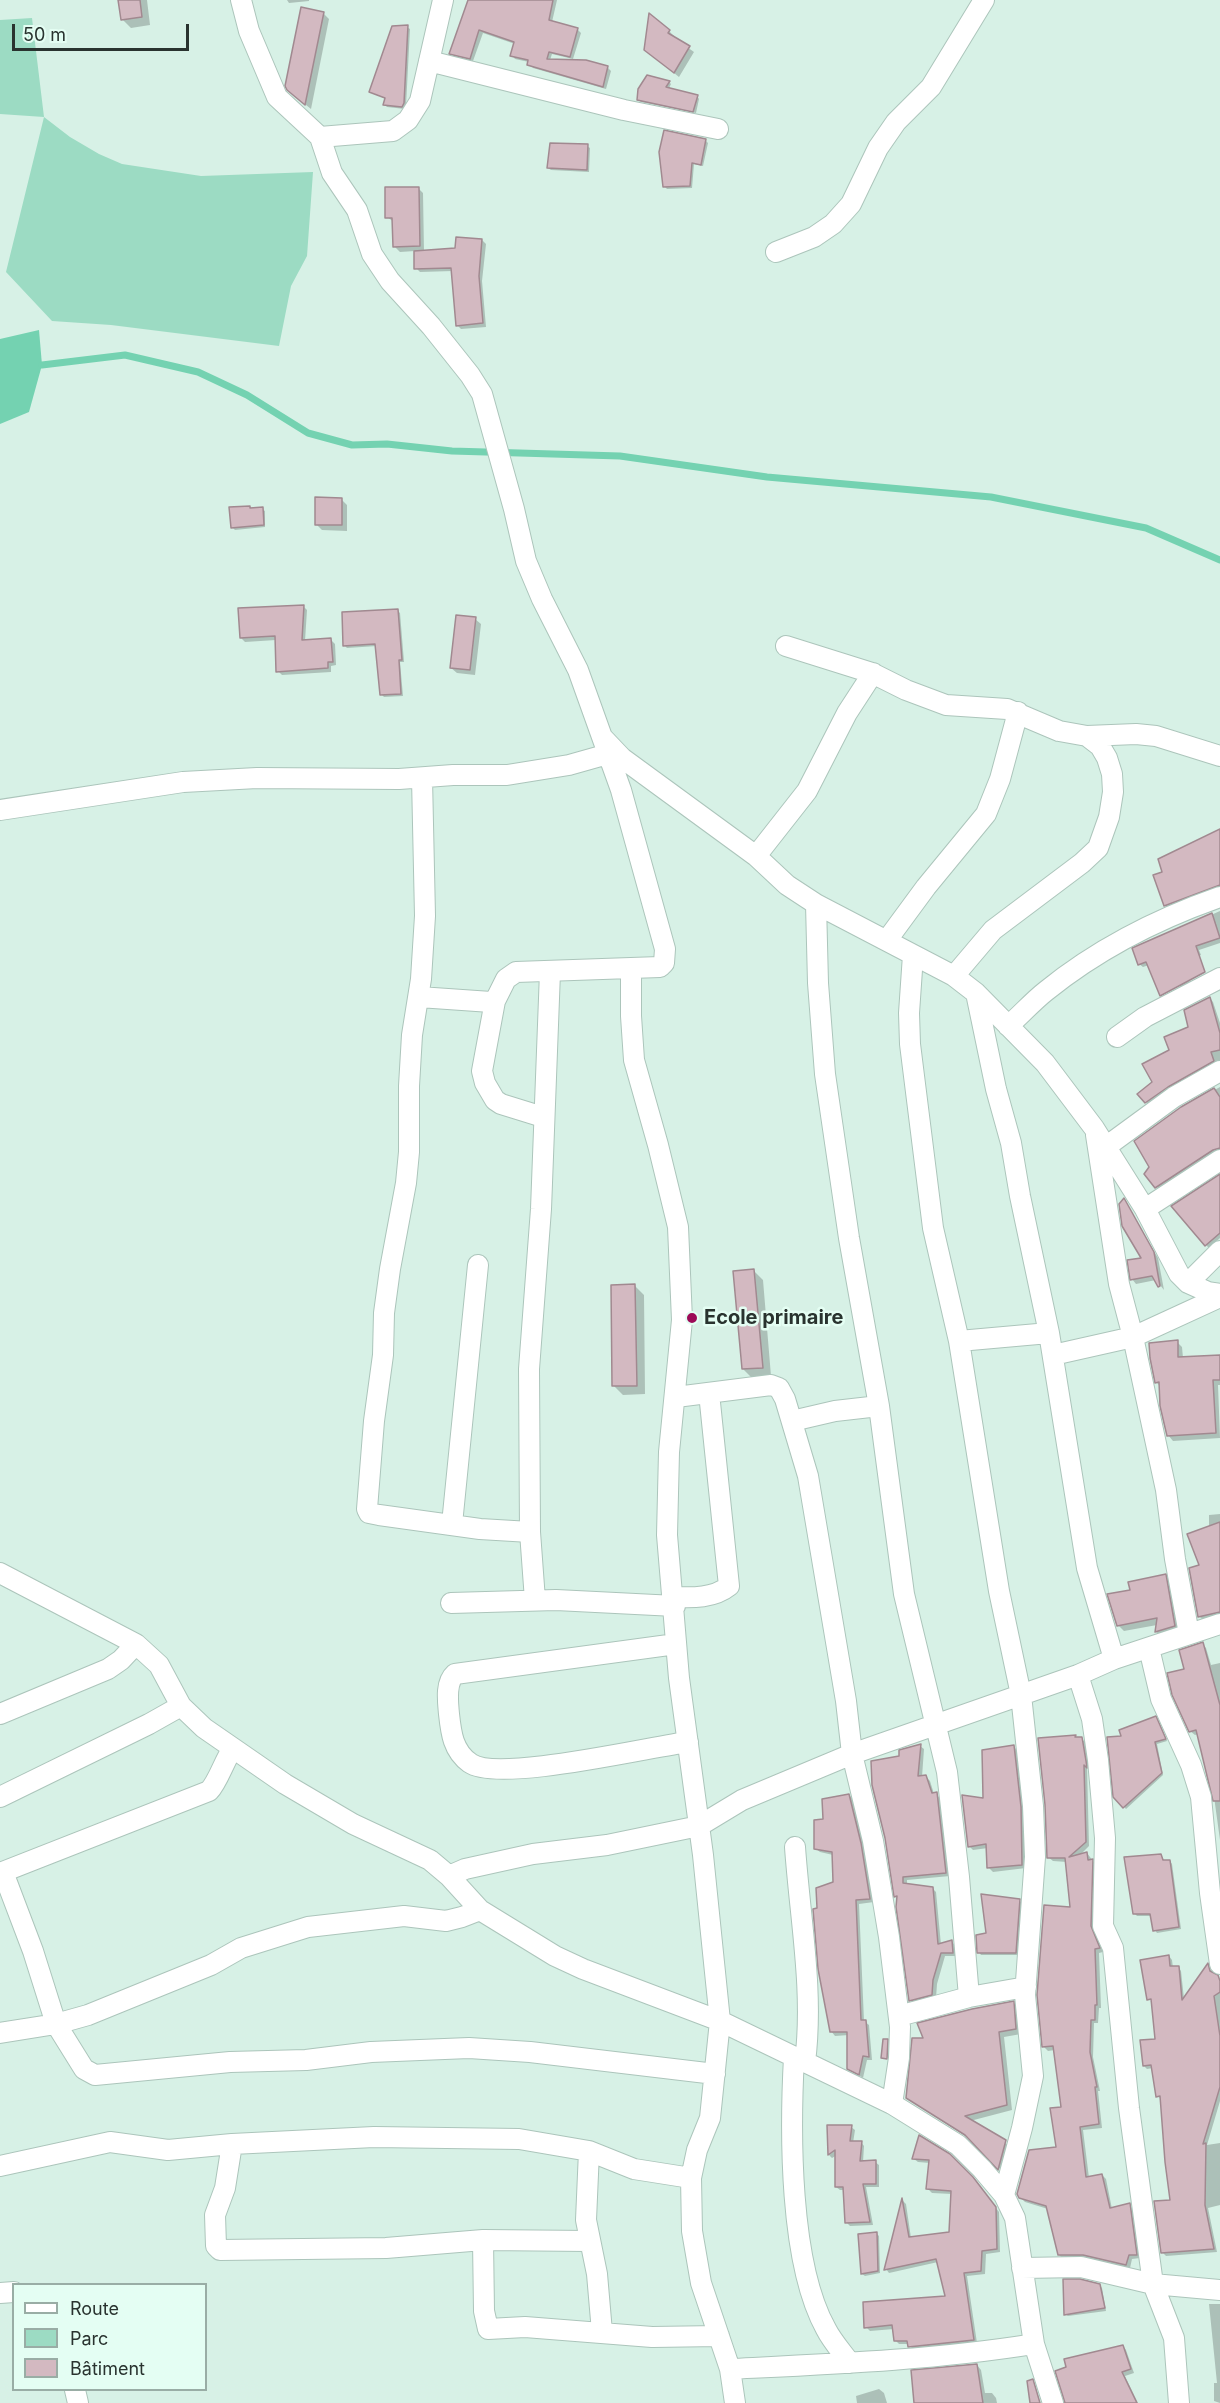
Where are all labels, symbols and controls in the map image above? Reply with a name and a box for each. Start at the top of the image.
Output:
scale bar [15,12,192,50]
text: 50 m [23,24,66,45]
place label: Ecole primaire [704,1306,843,1330]
marker: Ecole primaire [685,1311,699,1325]
legend [12,2283,207,2391]
text: Route [70,2298,119,2319]
text: Parc [70,2328,108,2349]
text: Bâtiment [70,2358,145,2379]

